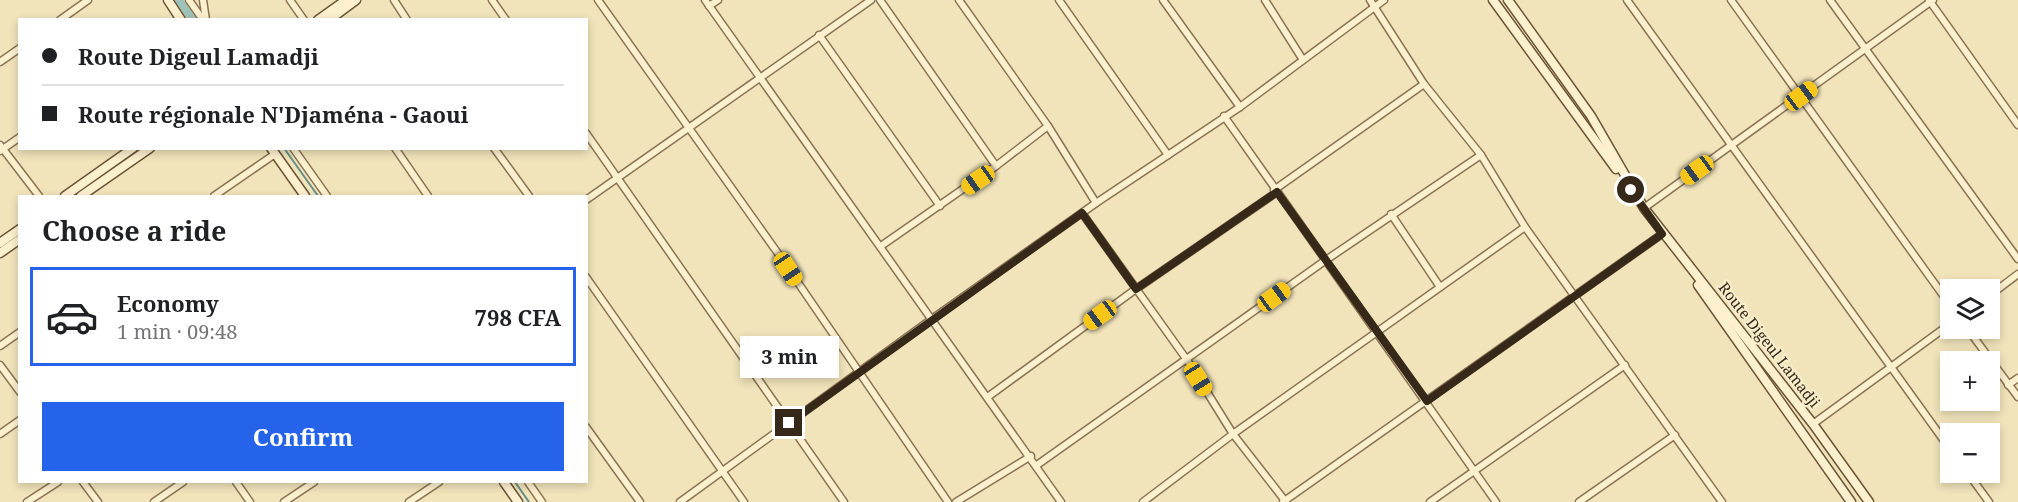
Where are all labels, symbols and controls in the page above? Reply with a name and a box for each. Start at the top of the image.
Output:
text: Route Digeul Lamadji [78,41,319,71]
car [1781,78,1821,114]
text: Route régionale N'Djaména - Gaoui [78,99,469,129]
car [1677,152,1717,188]
car [958,162,998,198]
route start [1617,176,1644,203]
text: Choose a ride [42,212,227,249]
car [770,249,806,289]
street label: Route Digeul Lamadji [1714,278,1825,411]
car [1254,279,1294,315]
map controls [1940,279,2000,483]
button: layers [1940,279,2000,339]
text: Economy [117,288,219,318]
icon: car [45,290,99,344]
car [1080,297,1120,333]
text: 798 CFA [475,302,561,332]
text: 1 min · 09:48 [117,318,237,345]
callout: 3 min [740,336,838,378]
text: 3 min [761,343,818,370]
button: + [1940,351,2000,411]
car [1181,359,1215,399]
button: Confirm [42,402,564,471]
route end [775,409,802,436]
button: − [1940,423,2000,483]

